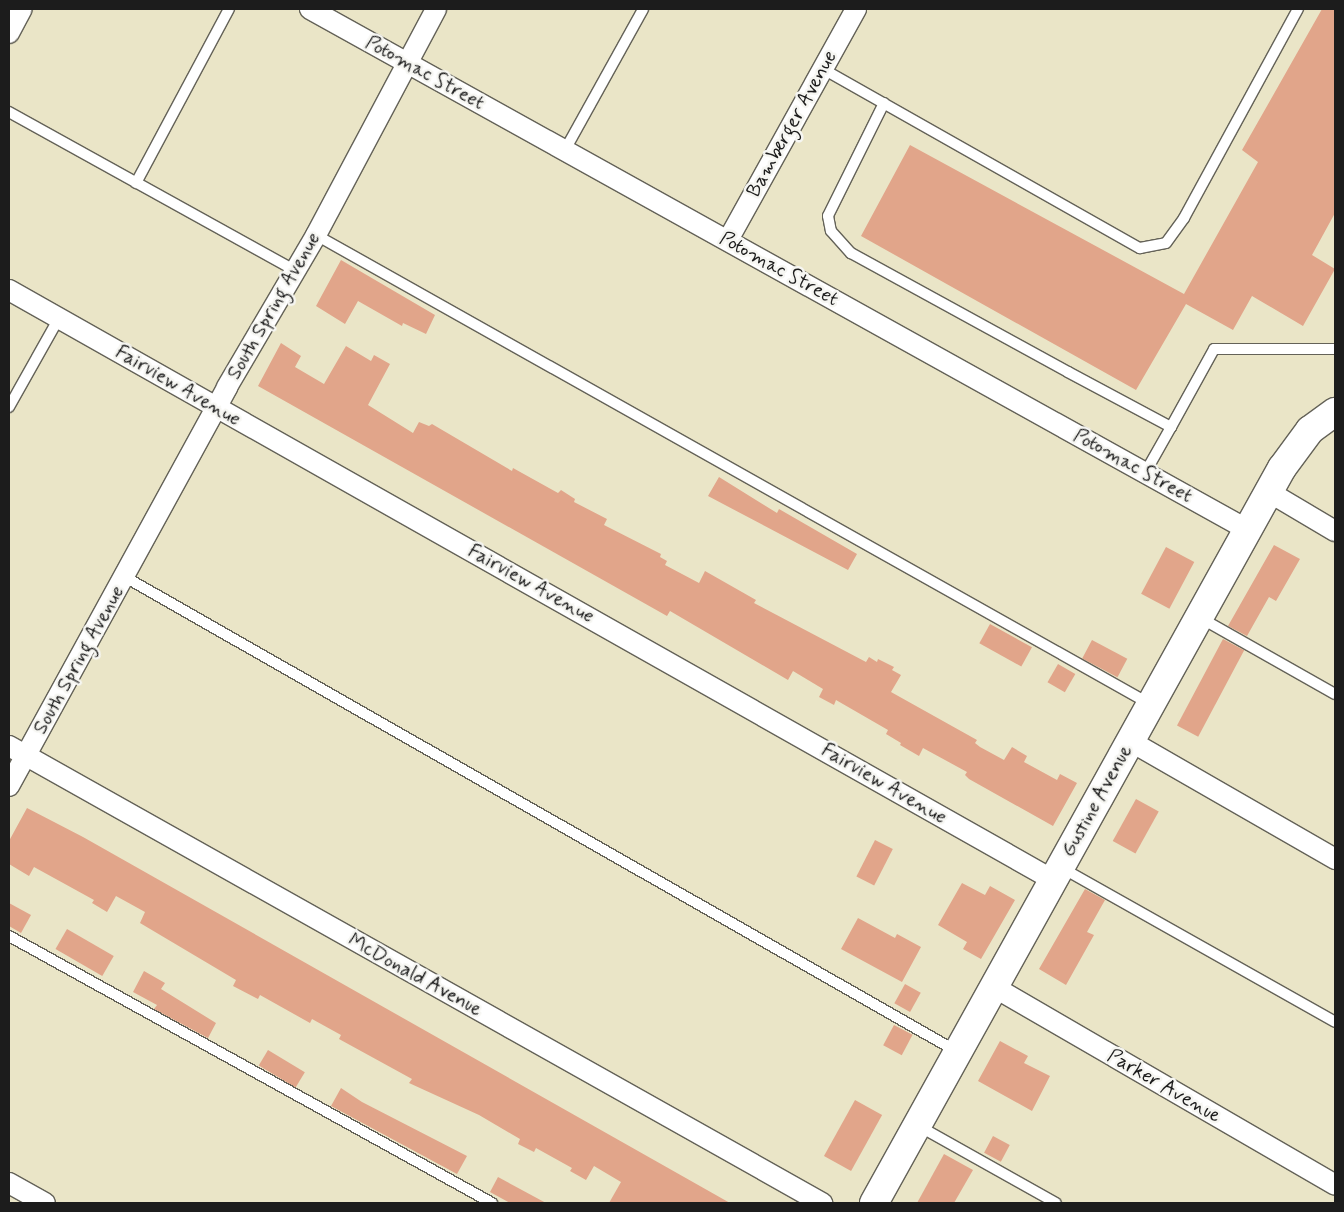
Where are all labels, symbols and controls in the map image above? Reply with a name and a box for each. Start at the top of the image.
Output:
street label: Potomac Street [360,30,490,116]
street label: Bamberger Avenue [741,45,843,203]
street label: South Spring Avenue [221,226,327,386]
street label: Potomac Street [714,226,844,312]
street label: Fairview Avenue [112,341,244,431]
street label: Potomac Street [1068,423,1198,509]
street label: Fairview Avenue [465,540,597,628]
street label: South Spring Avenue [27,580,131,740]
street label: Fairview Avenue [818,739,950,829]
street label: Gustine Avenue [1056,739,1138,863]
street label: McDonald Avenue [342,927,488,1023]
street label: Parker Avenue [1104,1044,1224,1128]

